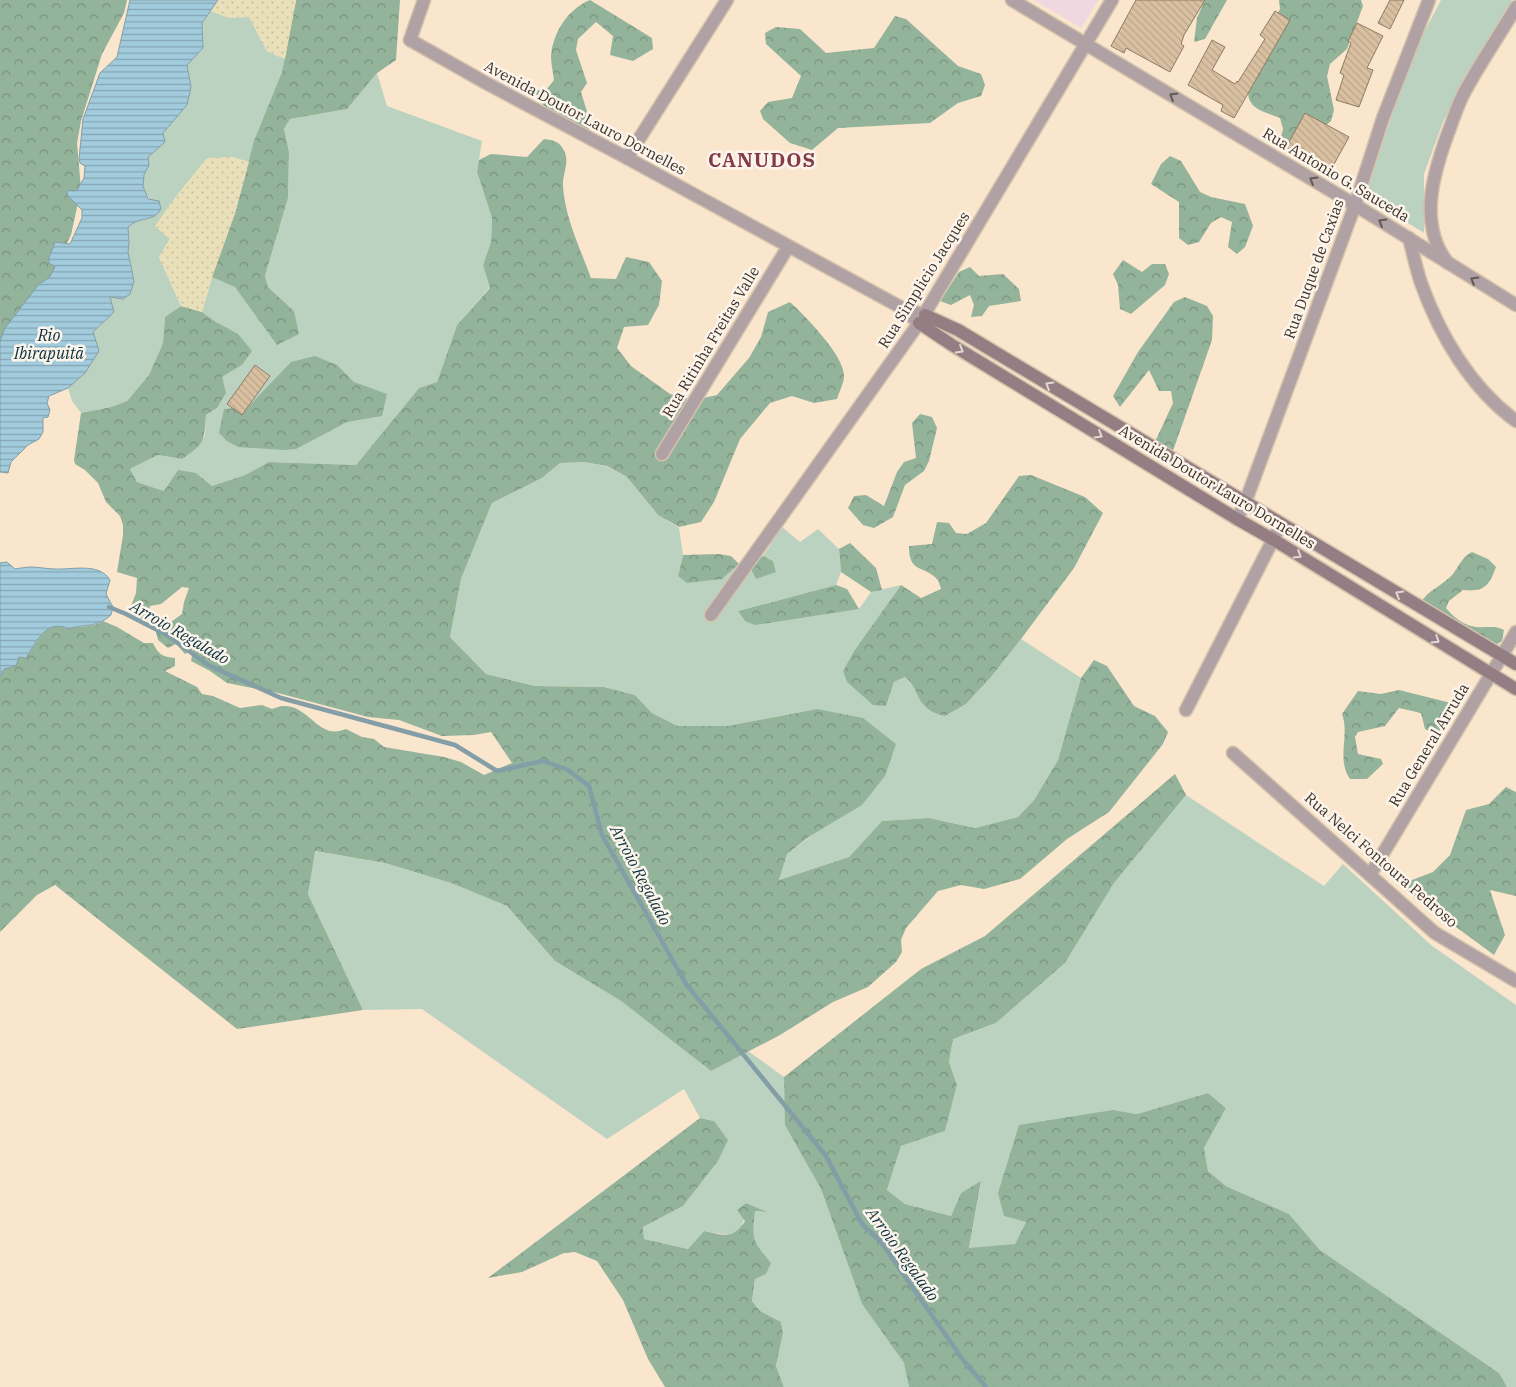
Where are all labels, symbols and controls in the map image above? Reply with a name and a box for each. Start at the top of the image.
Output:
street label: Avenida Doutor Lauro Dornelles [481,56,689,179]
one-way arrow [1170,93,1179,103]
street label: Rua Antonio G. Sauceda [1259,123,1413,226]
district label: CANUDOS [708,146,816,173]
one-way arrow [1309,176,1318,186]
street label: Rua Duque de Caxias [1279,196,1348,341]
street label: Rua Simplicio Jacques [874,208,973,352]
one-way arrow [1378,218,1387,228]
street label: Rua Ritinha Freitas Valle [658,263,763,421]
one-way arrow [1471,276,1480,286]
water label: Rio Ibirapuitã [13,325,84,363]
one-way arrow [954,344,963,354]
one-way arrow [1046,382,1055,392]
street label: Avenida Doutor Lauro Dornelles [1116,420,1319,553]
one-way arrow [1093,428,1102,438]
one-way arrow [1292,548,1301,558]
one-way arrow [1395,590,1404,600]
water label: Arroio Regalado [126,595,233,668]
one-way arrow [1431,633,1440,643]
street label: Rua General Arruda [1384,680,1473,810]
street label: Rua Nelci Fontoura Pedroso [1301,788,1462,931]
water label: Arroio Regalado [606,820,676,929]
water label: Arroio Regalado [862,1202,944,1305]

